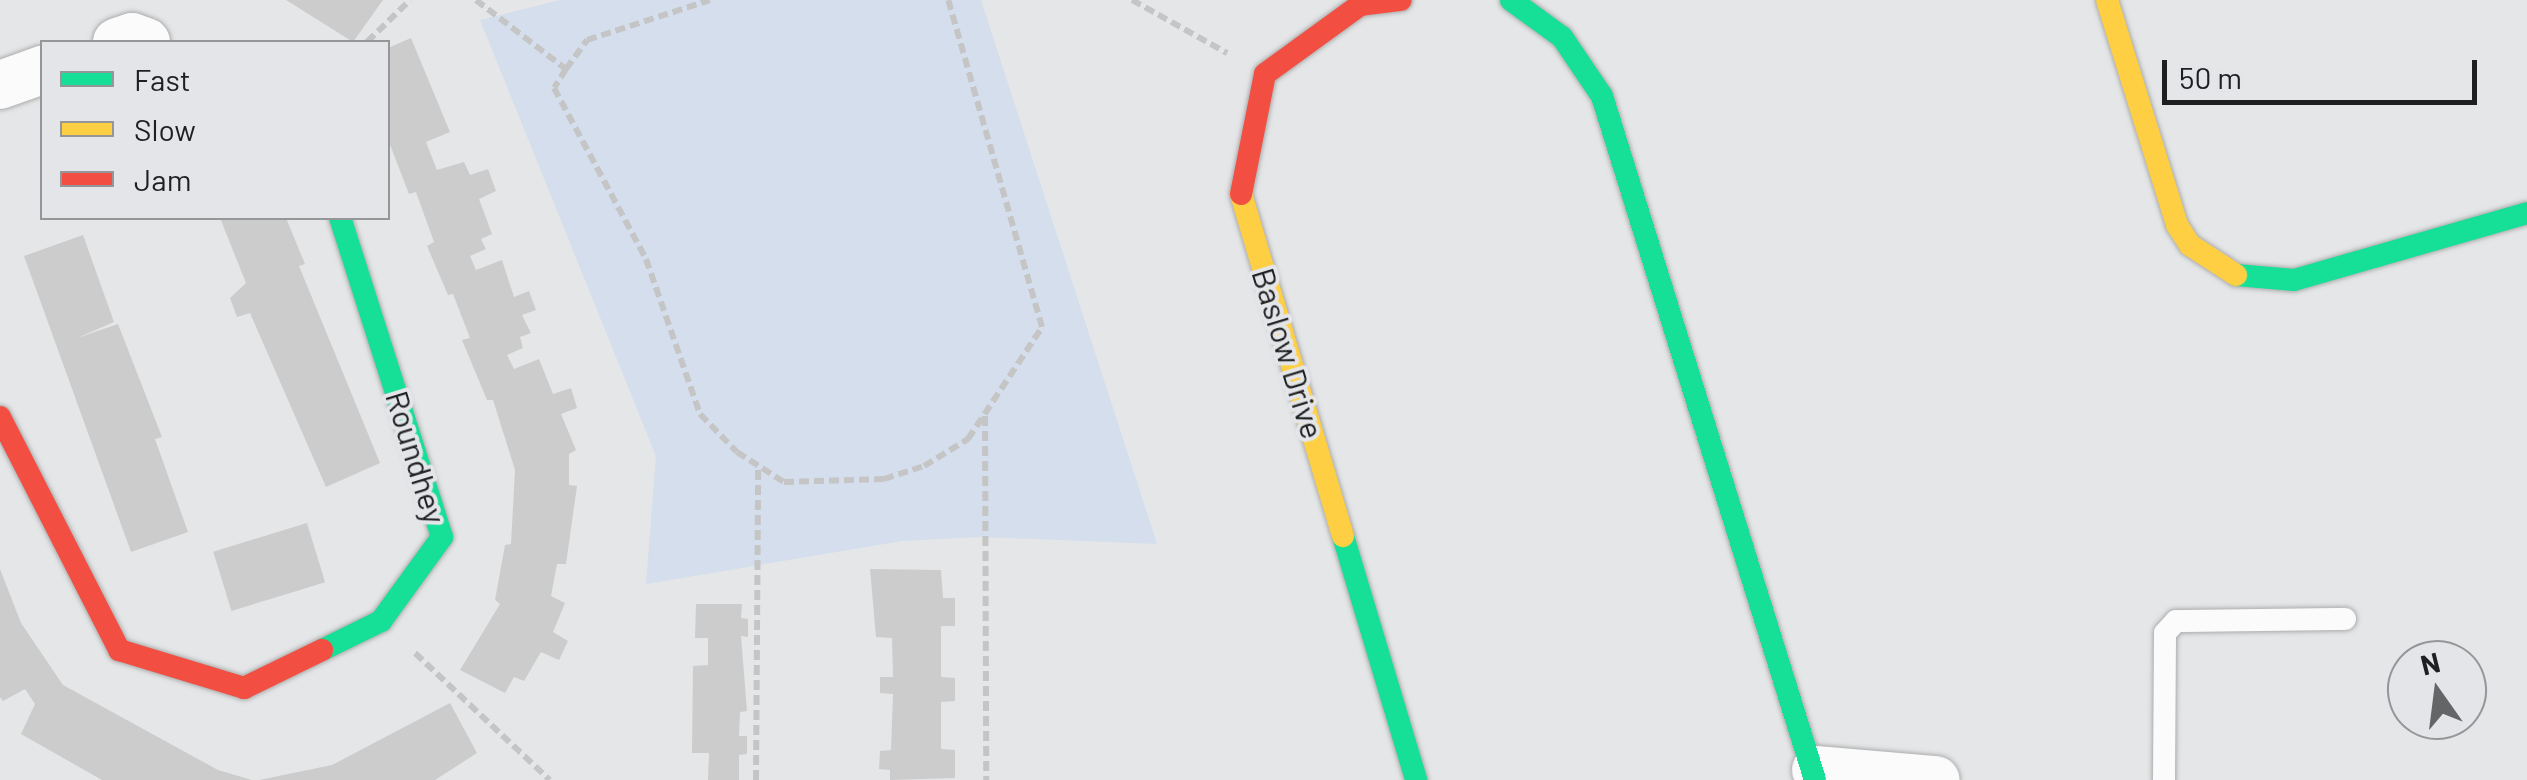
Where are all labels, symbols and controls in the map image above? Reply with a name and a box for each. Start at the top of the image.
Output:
legend [40,40,390,220]
scale bar [2167,40,2482,102]
text: 50 m [2179,59,2242,95]
text: Fast [134,61,191,97]
text: Slow [134,111,196,147]
text: Jam [134,161,191,197]
street label: Baslow Drive [1245,263,1333,443]
street label: Roundhey [379,386,455,528]
north arrow [2387,640,2487,740]
text: N [2417,644,2443,682]

